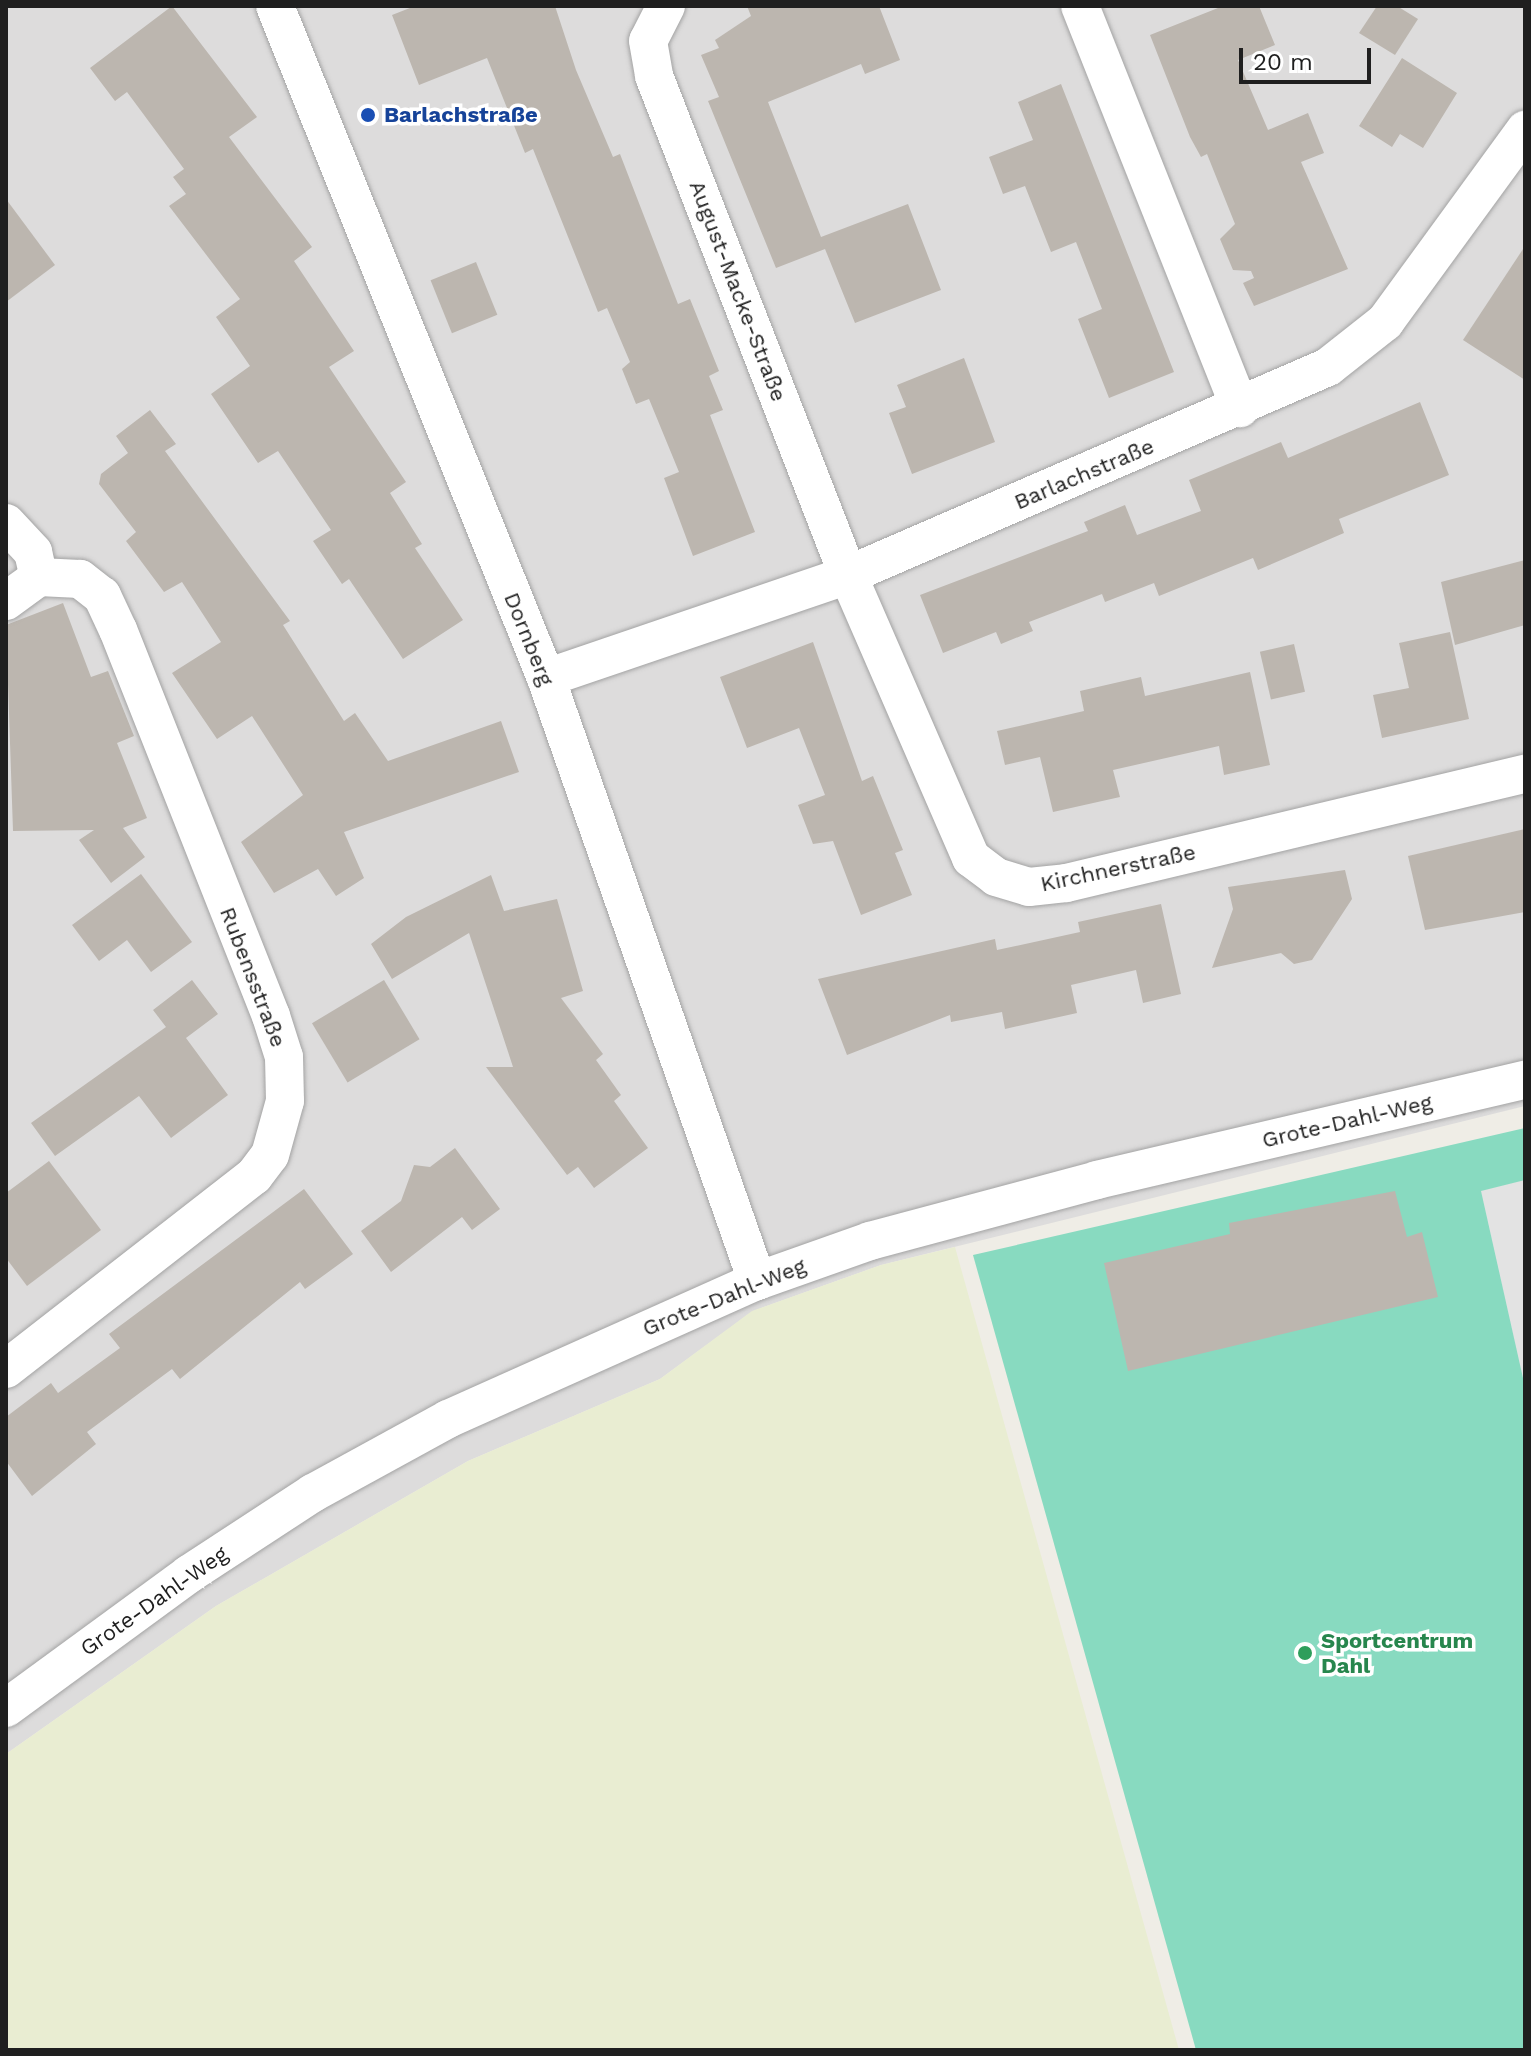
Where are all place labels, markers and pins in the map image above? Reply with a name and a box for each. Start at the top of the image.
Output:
place label: Barlachstraße [384,102,538,128]
marker: Barlachstraße [359,106,377,124]
place label: Sportcentrum Dahl [1321,1627,1473,1678]
marker: Sportcentrum Dahl [1296,1644,1314,1662]

